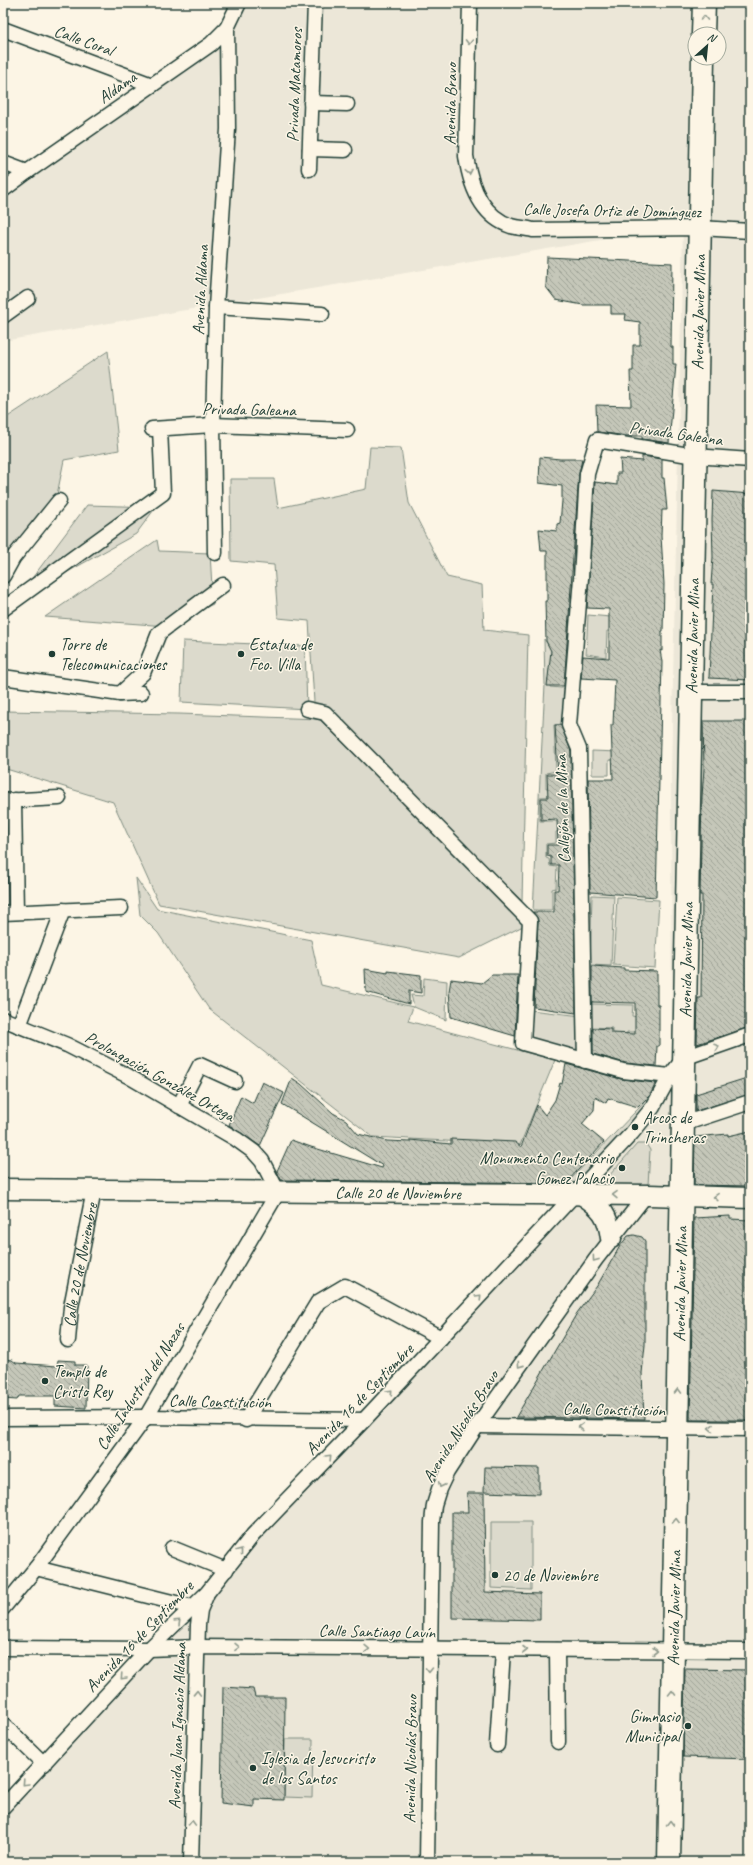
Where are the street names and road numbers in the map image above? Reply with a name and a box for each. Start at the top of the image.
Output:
street label: Calle Coral [51,20,119,62]
street label: Privada Matamoros [282,26,307,142]
street label: Avenida Bravo [439,61,462,145]
street label: Aldama [94,66,141,108]
street label: Calle Josefa Ortiz de Domínguez [523,198,703,223]
street label: Avenida Aldama [188,243,213,336]
street label: Avenida Javier Mina [687,253,710,370]
street label: Privada Galeana [202,398,298,421]
street label: Privada Galeana [628,417,725,451]
street label: Avenida Javier Mina [681,577,704,694]
street label: Callejón de la Mina [550,753,575,864]
street label: Avenida Javier Mina [675,901,698,1018]
street label: Prolongación González Ortega [81,1027,240,1127]
street label: Calle 20 de Noviembre [335,1182,462,1204]
street label: Calle 20 de Noviembre [59,1200,102,1328]
street label: Avenida Javier Mina [669,1225,692,1342]
street label: Calle Industrial del Nazas [91,1317,191,1454]
street label: Avenida 16 de Septiembre [301,1338,419,1460]
street label: Avenida Nicolás Bravo [418,1365,504,1486]
street label: Calle Constitución [169,1390,273,1413]
street label: Calle Constitución [563,1398,667,1421]
street label: Avenida Javier Mina [663,1549,686,1666]
street label: Avenida 16 de Septiembre [81,1575,199,1697]
street label: Calle Santiago Lavín [318,1620,437,1643]
street label: Avenida Juan Ignacio Aldama [164,1641,191,1810]
street label: Avenida Nicolás Bravo [399,1693,422,1823]

